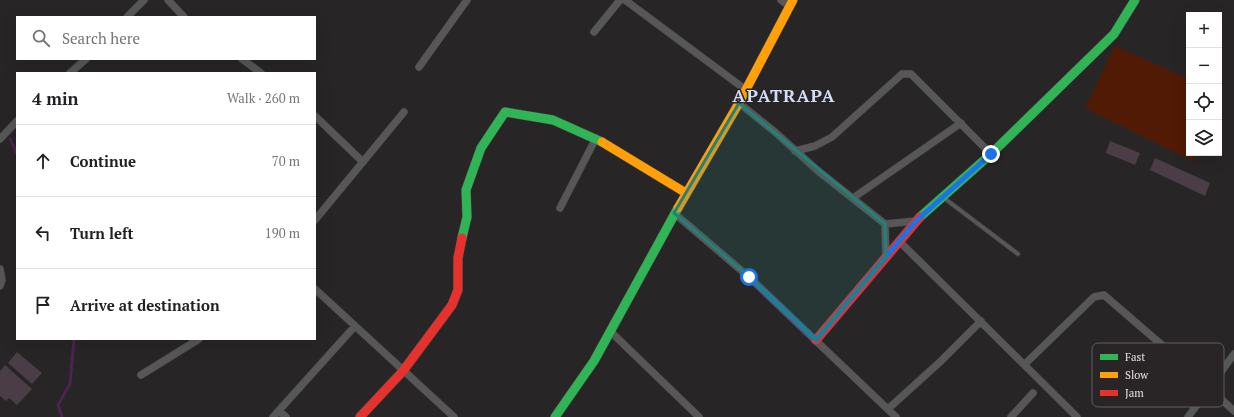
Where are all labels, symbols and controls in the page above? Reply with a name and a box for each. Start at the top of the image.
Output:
map controls [1186,12,1222,156]
button: + [1186,12,1222,48]
search box [16,16,316,60]
icon: search [30,27,52,49]
text: Search here [62,28,140,48]
button: − [1186,48,1222,84]
district label: APATRAPA [732,83,836,107]
button: locate [1186,84,1222,120]
text: 4 min [32,87,79,110]
text: Walk · 260 m [227,89,300,107]
button: layers [1186,120,1222,156]
route end [982,145,1000,163]
icon: ahead [32,150,54,172]
text: Continue [70,151,136,171]
text: 70 m [272,152,300,170]
icon: left [32,222,54,244]
text: Turn left [70,223,134,243]
text: 190 m [265,224,300,242]
route start [740,268,758,286]
icon: arrive [32,294,54,316]
text: Arrive at destination [70,295,220,315]
legend [1092,343,1224,407]
text: Fast [1125,350,1145,364]
text: Slow [1125,368,1149,382]
text: Jam [1125,386,1144,400]

